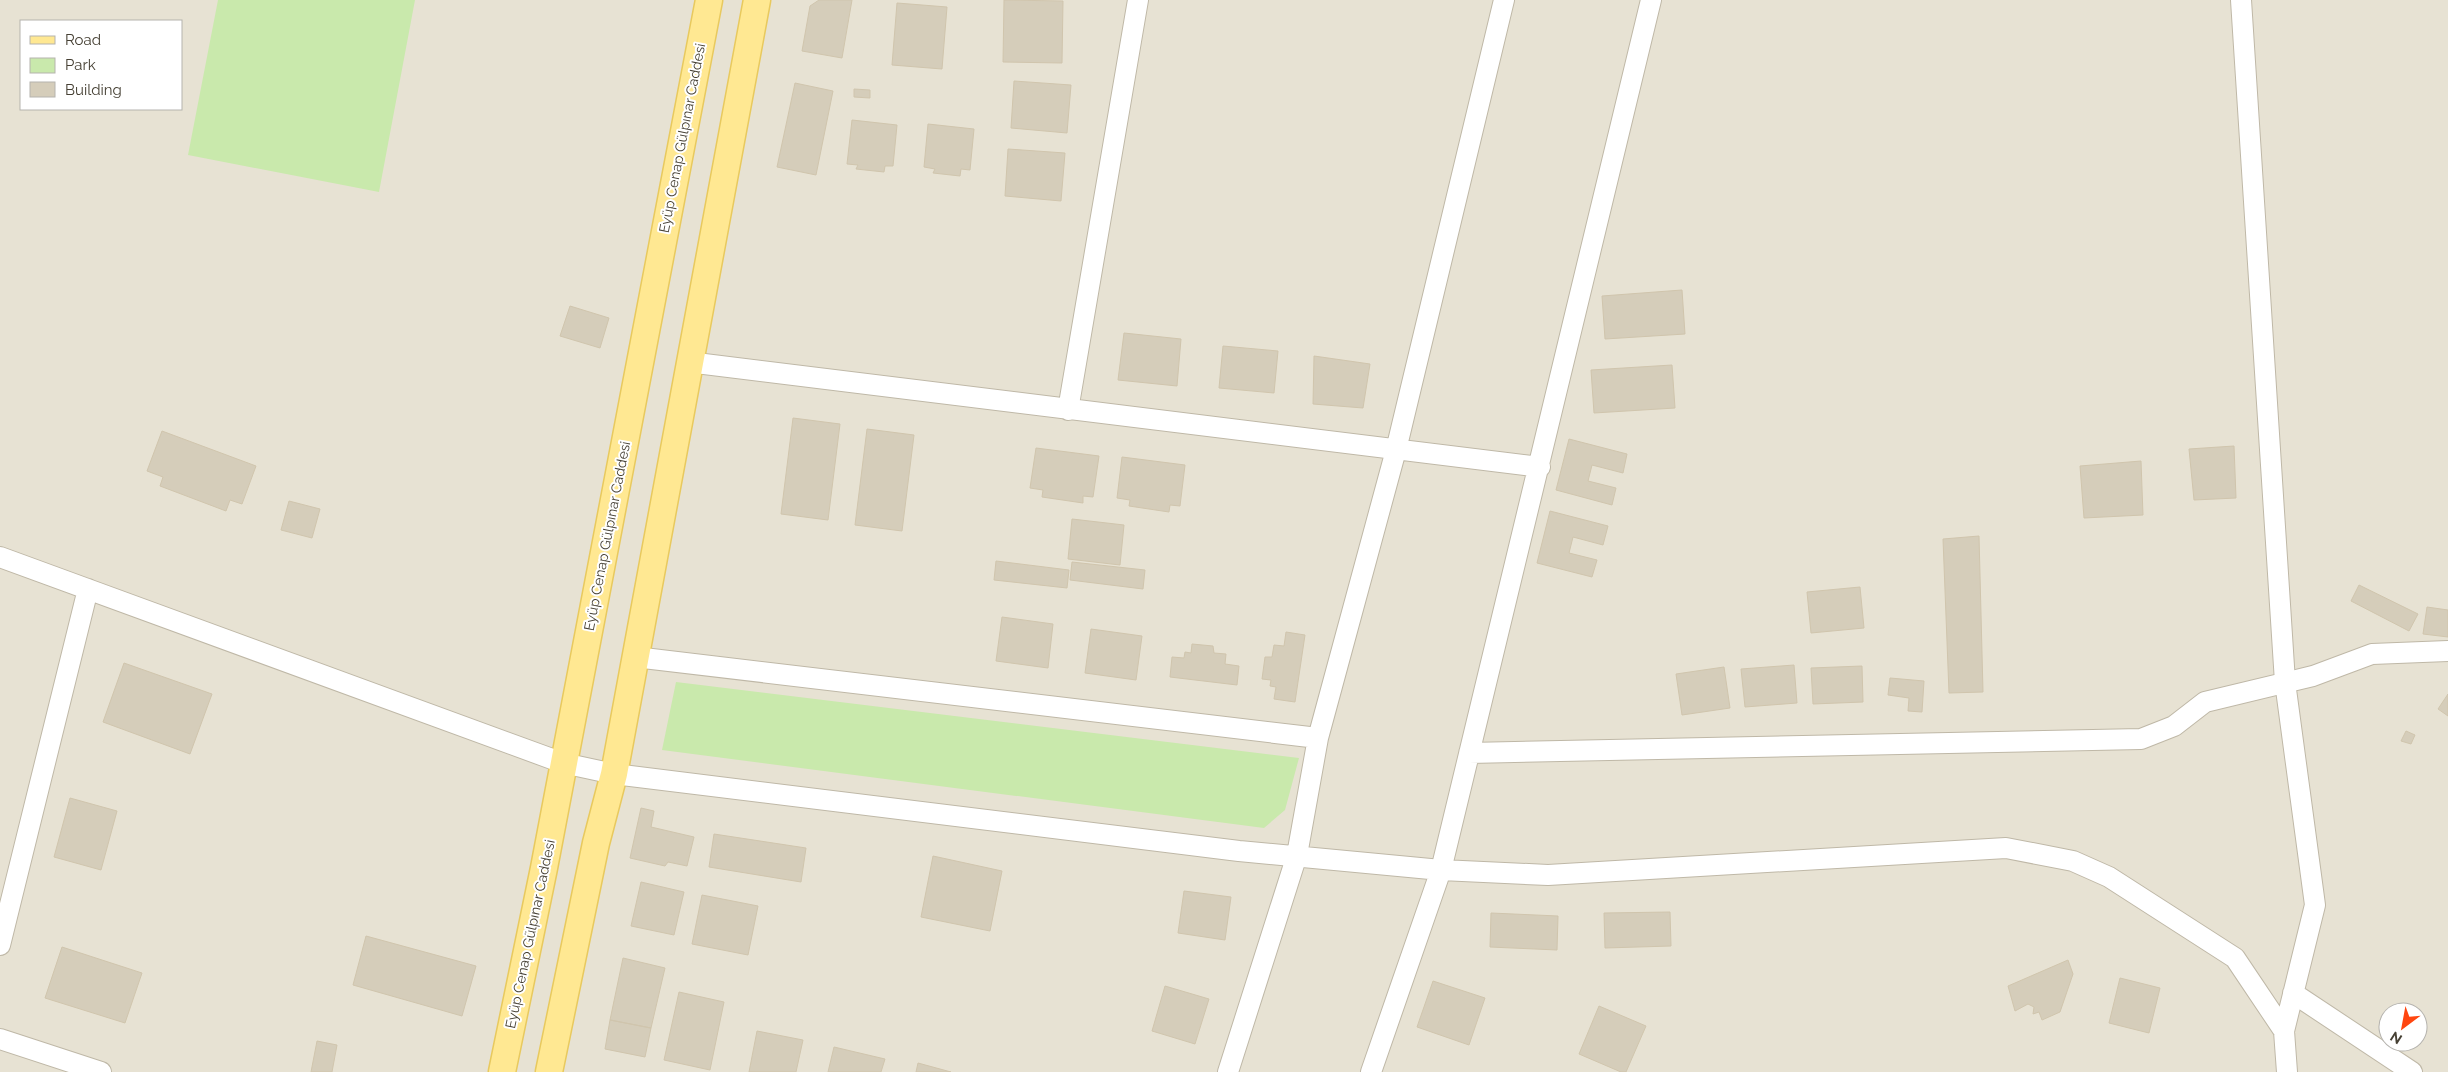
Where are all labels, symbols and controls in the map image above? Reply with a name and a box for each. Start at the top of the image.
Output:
legend [20,20,182,110]
text: Road [65,31,101,49]
street label: Eyüp Cenap Gülpınar Caddesi [656,42,708,234]
text: Park [65,56,96,74]
text: Building [65,81,122,99]
street label: Eyüp Cenap Gülpınar Caddesi [581,440,633,632]
street label: Eyüp Cenap Gülpınar Caddesi [502,838,558,1030]
north arrow [2378,1002,2428,1052]
text: N [2387,1028,2405,1048]

